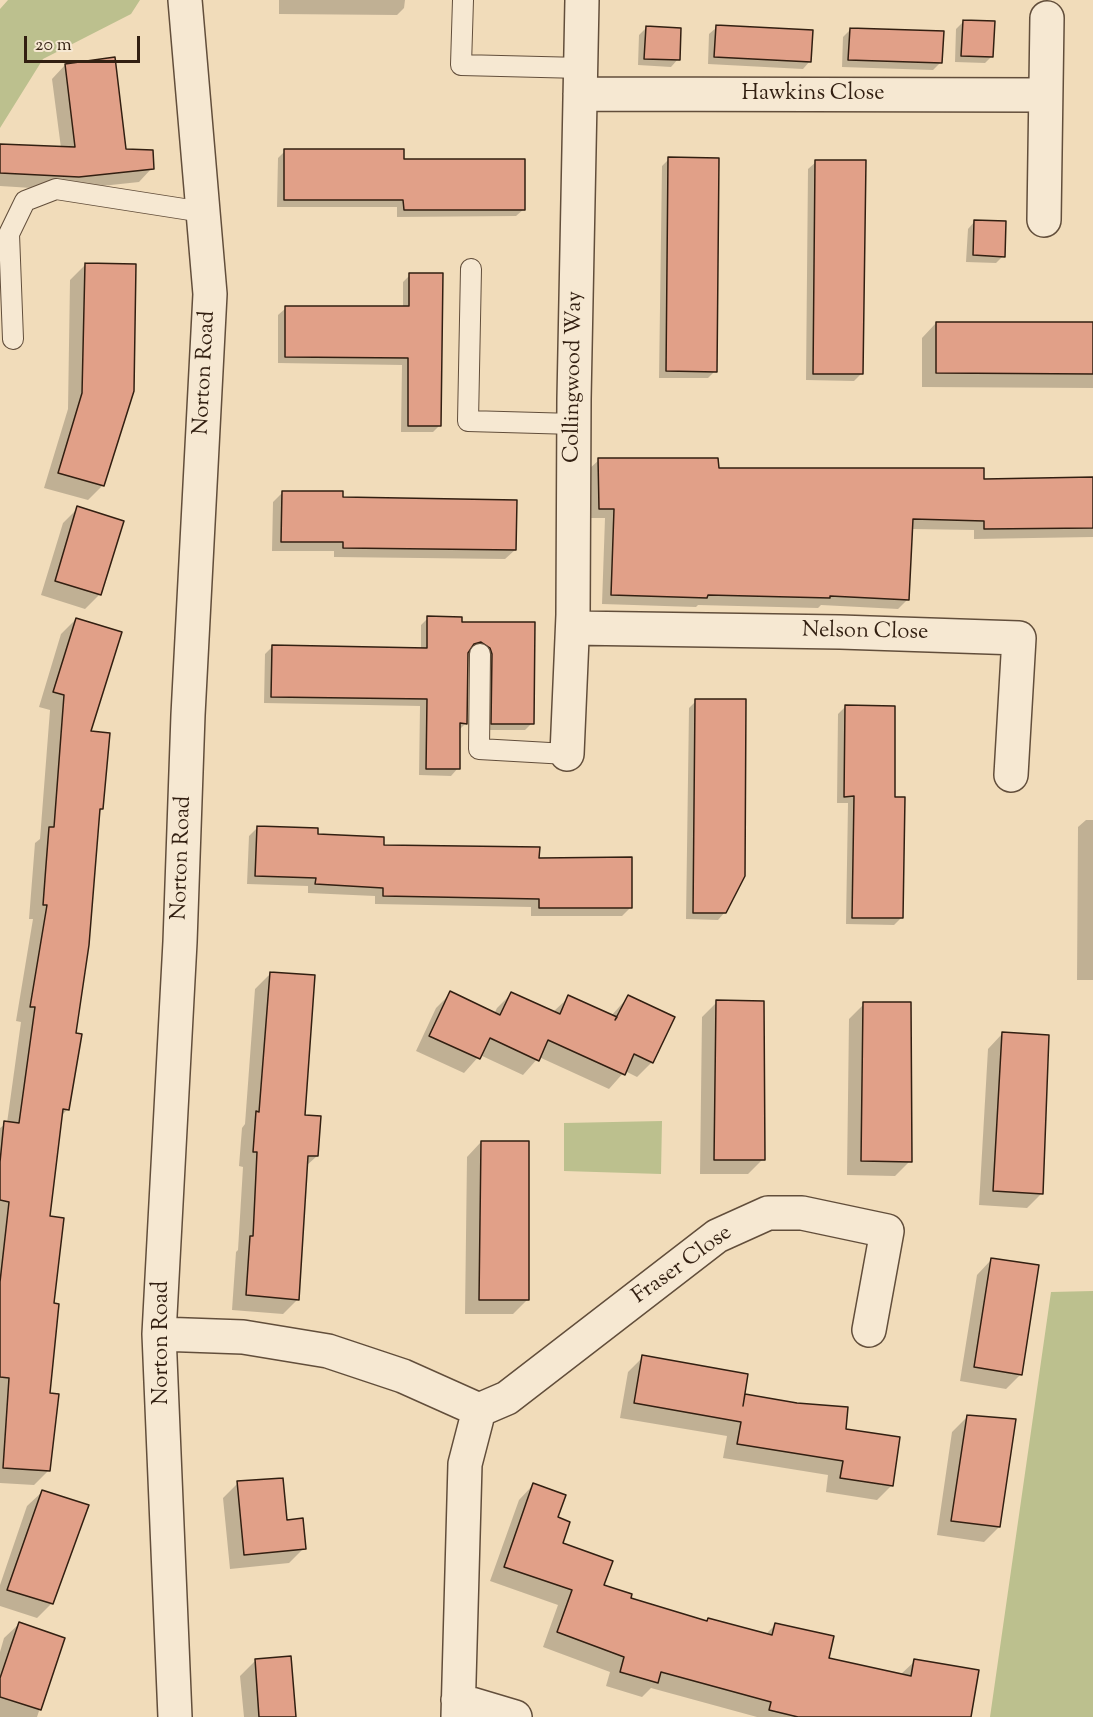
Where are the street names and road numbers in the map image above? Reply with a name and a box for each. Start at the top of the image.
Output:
street label: Hawkins Close [742,82,884,108]
street label: Collingwood Way [560,291,590,463]
street label: Norton Road [190,310,222,436]
street label: Nelson Close [802,619,928,647]
street label: Norton Road [168,795,198,921]
street label: Fraser Close [628,1221,738,1311]
street label: Norton Road [150,1281,176,1405]

